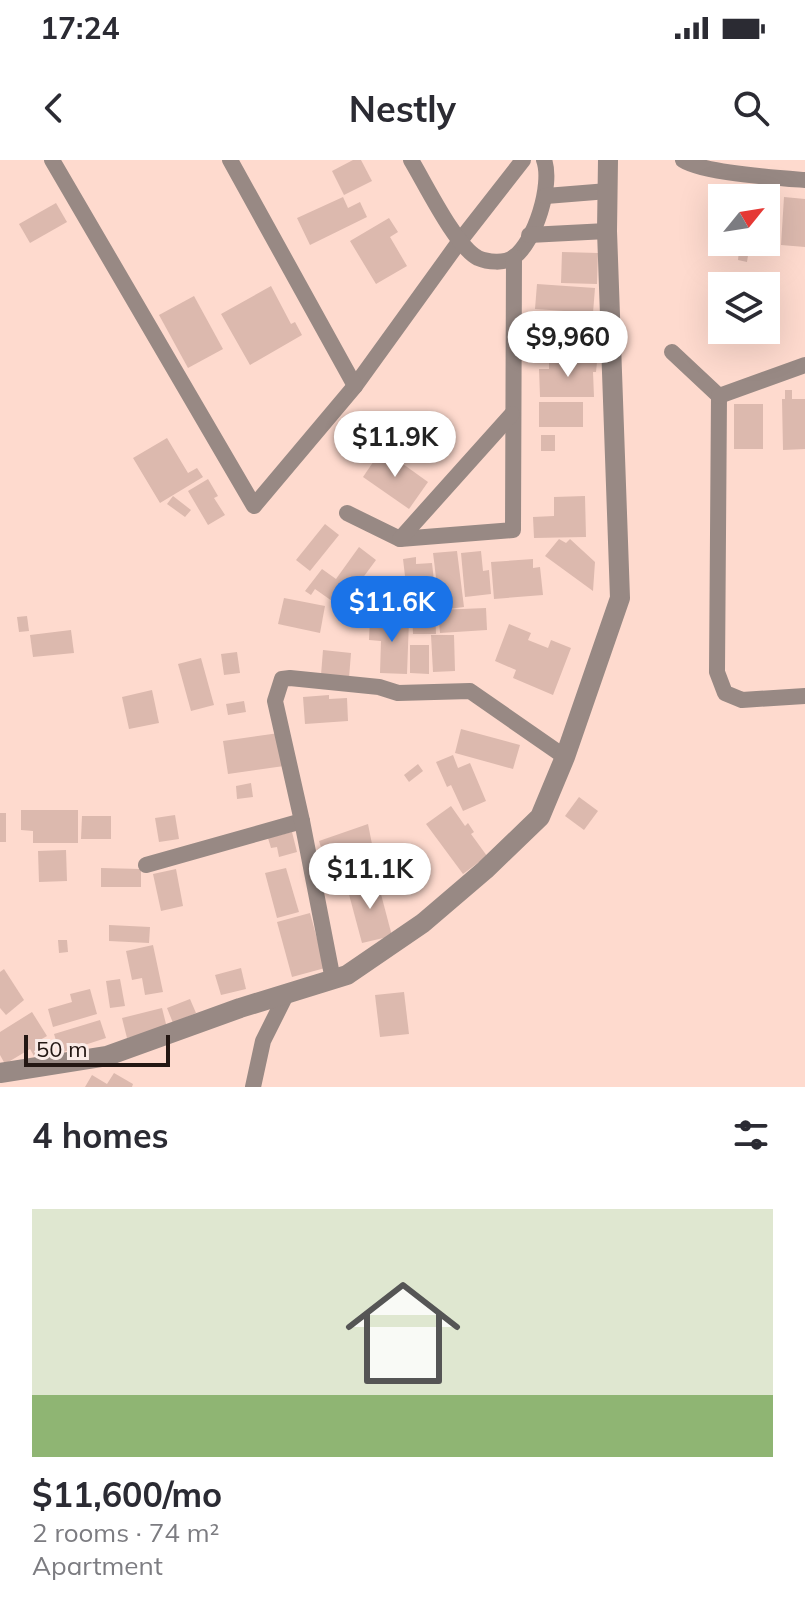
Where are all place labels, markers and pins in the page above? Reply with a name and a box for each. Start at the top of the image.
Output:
pin: $9,960 [503,311,633,379]
pin: $11.9K [330,411,460,479]
pin: $11.6K [327,576,457,644]
pin: $11.1K [305,843,435,911]

